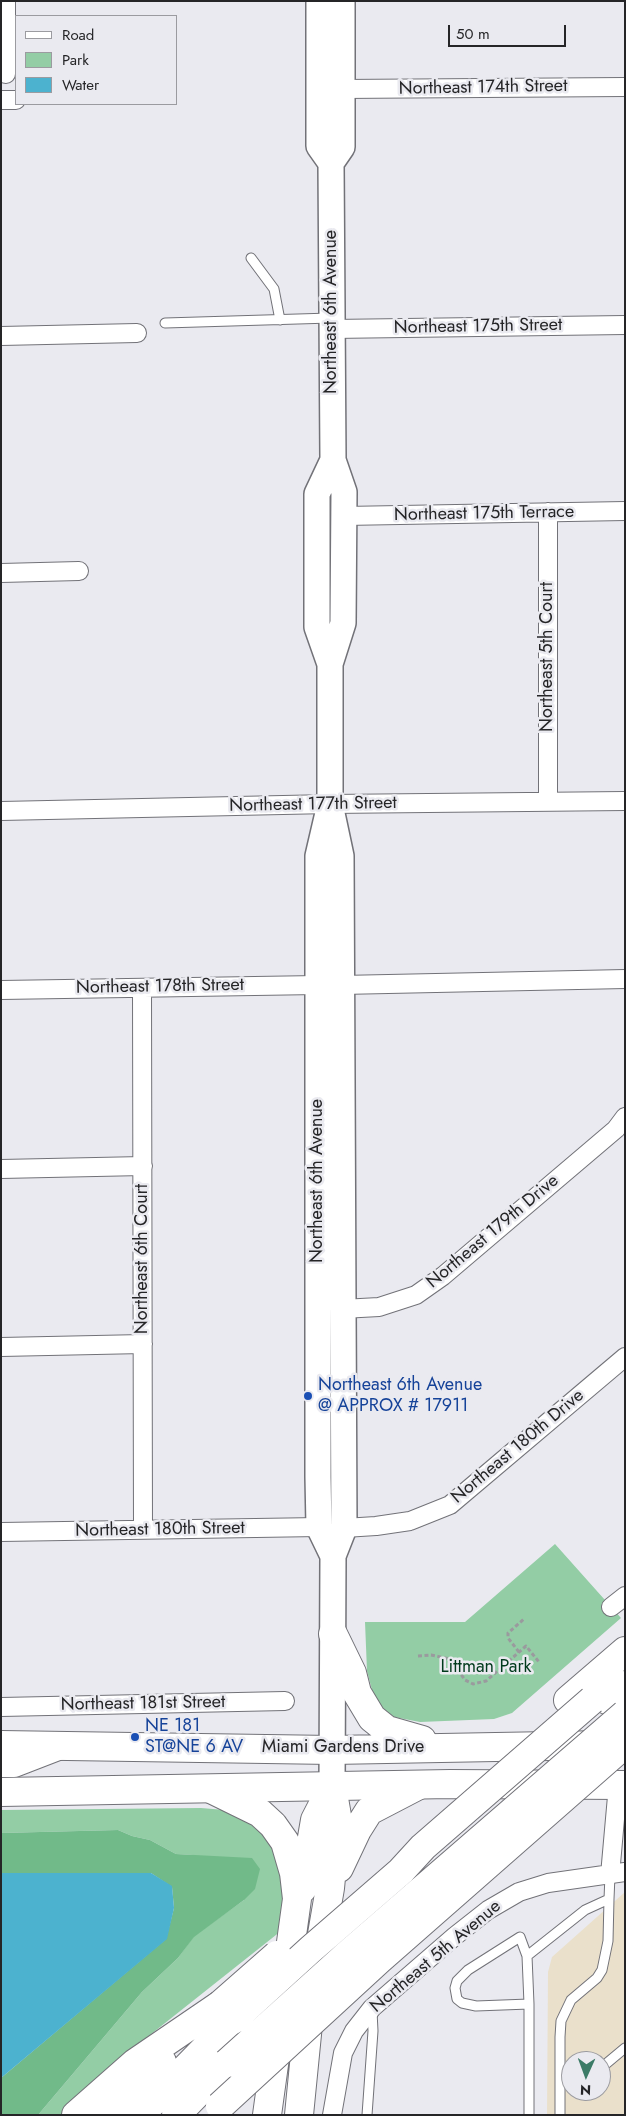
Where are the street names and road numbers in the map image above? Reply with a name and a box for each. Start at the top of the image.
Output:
street label: Northeast 174th Street [398,76,568,100]
street label: Northeast 6th Avenue [321,230,343,394]
street label: Northeast 175th Street [394,315,562,339]
street label: Northeast 175th Terrace [394,502,574,526]
street label: Northeast 5th Court [537,582,559,732]
street label: Northeast 177th Street [229,793,397,817]
street label: Northeast 178th Street [76,975,244,999]
street label: Northeast 6th Avenue [307,1099,329,1263]
street label: Northeast 179th Drive [423,1170,563,1294]
street label: Northeast 6th Court [132,1184,154,1334]
street label: Northeast 180th Drive [447,1385,589,1509]
street label: Northeast 180th Street [75,1518,245,1542]
street label: Northeast 181st Street [61,1692,225,1716]
street label: Miami Gardens Drive [262,1737,424,1759]
street label: Northeast 5th Avenue [366,1896,506,2018]

